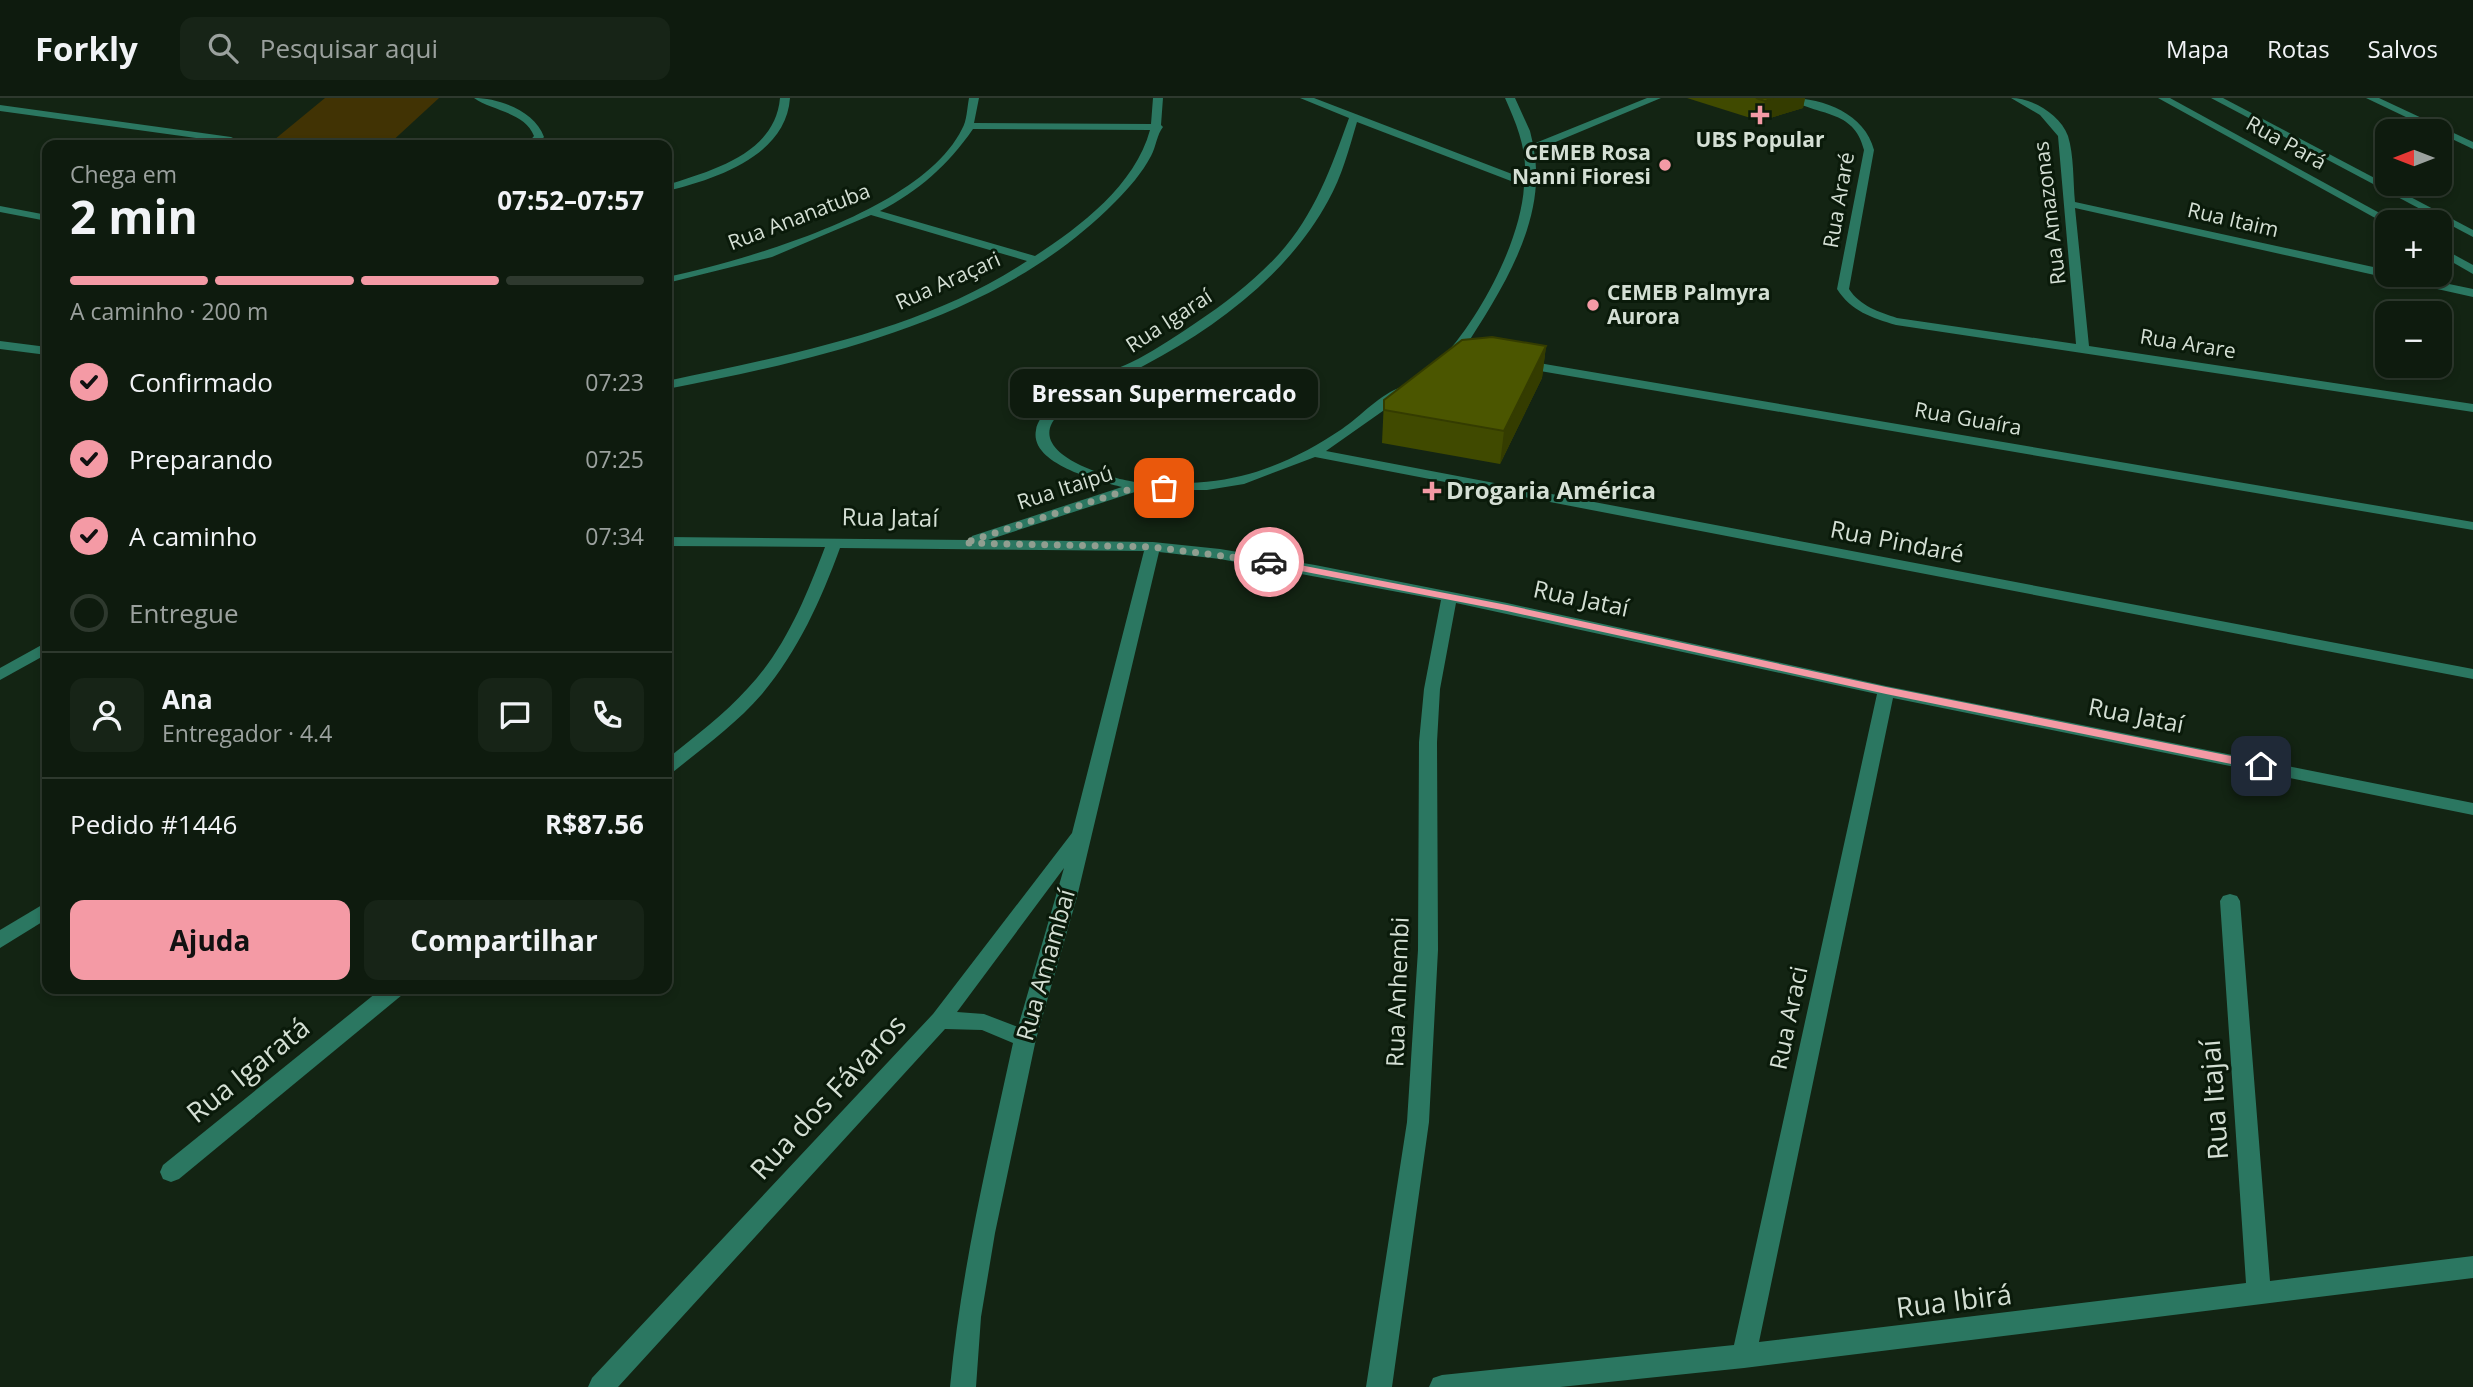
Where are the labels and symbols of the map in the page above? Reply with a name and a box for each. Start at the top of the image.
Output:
marker: UBS Popular [1750,105,1770,125]
street label: Rua Pará [2241,109,2332,176]
north arrow [2375,119,2452,196]
place label: UBS Popular [1696,125,1825,153]
place label: CEMEB Rosa Nanni Fioresi [1512,138,1651,190]
street label: Rua Amazonas [2026,140,2072,286]
street label: Rua Araré [1816,150,1860,250]
marker: CEMEB Rosa Nanni Fioresi [1657,157,1673,173]
street label: Rua Ananatuba [723,176,874,256]
street label: Rua Itaim [2185,195,2282,243]
street label: Rua Araçari [891,244,1004,316]
place label: CEMEB Palmyra Aurora [1607,278,1770,330]
street label: Rua Igaraí [1120,282,1218,358]
marker: CEMEB Palmyra Aurora [1585,297,1601,313]
street label: Rua Arare [2138,322,2238,364]
callout: Bressan Supermercado [1010,369,1318,418]
street label: Rua Guaíra [1912,395,2024,441]
street label: Rua Itaipú [1013,458,1116,516]
pin [1134,458,1194,518]
place label: Drogaria América [1446,473,1656,506]
marker: Drogaria América [1424,483,1440,499]
street label: Rua Jataí [841,499,940,534]
street label: Rua Pindaré [1828,511,1967,570]
courier [1234,527,1304,597]
street label: Rua Jataí [1531,571,1633,624]
street label: Rua Jataí [2086,689,2188,740]
pin [2231,736,2291,796]
street label: Rua Amambaí [1007,884,1082,1044]
street label: Rua Anhembi [1377,916,1416,1068]
street label: Rua Araci [1760,963,1815,1072]
street label: Rua dos Fávaros [741,1005,914,1187]
street label: Rua Igaratá [178,1008,317,1131]
street label: Rua Itajaí [2190,1038,2236,1161]
street label: Rua Ibirá [1894,1274,2014,1326]

